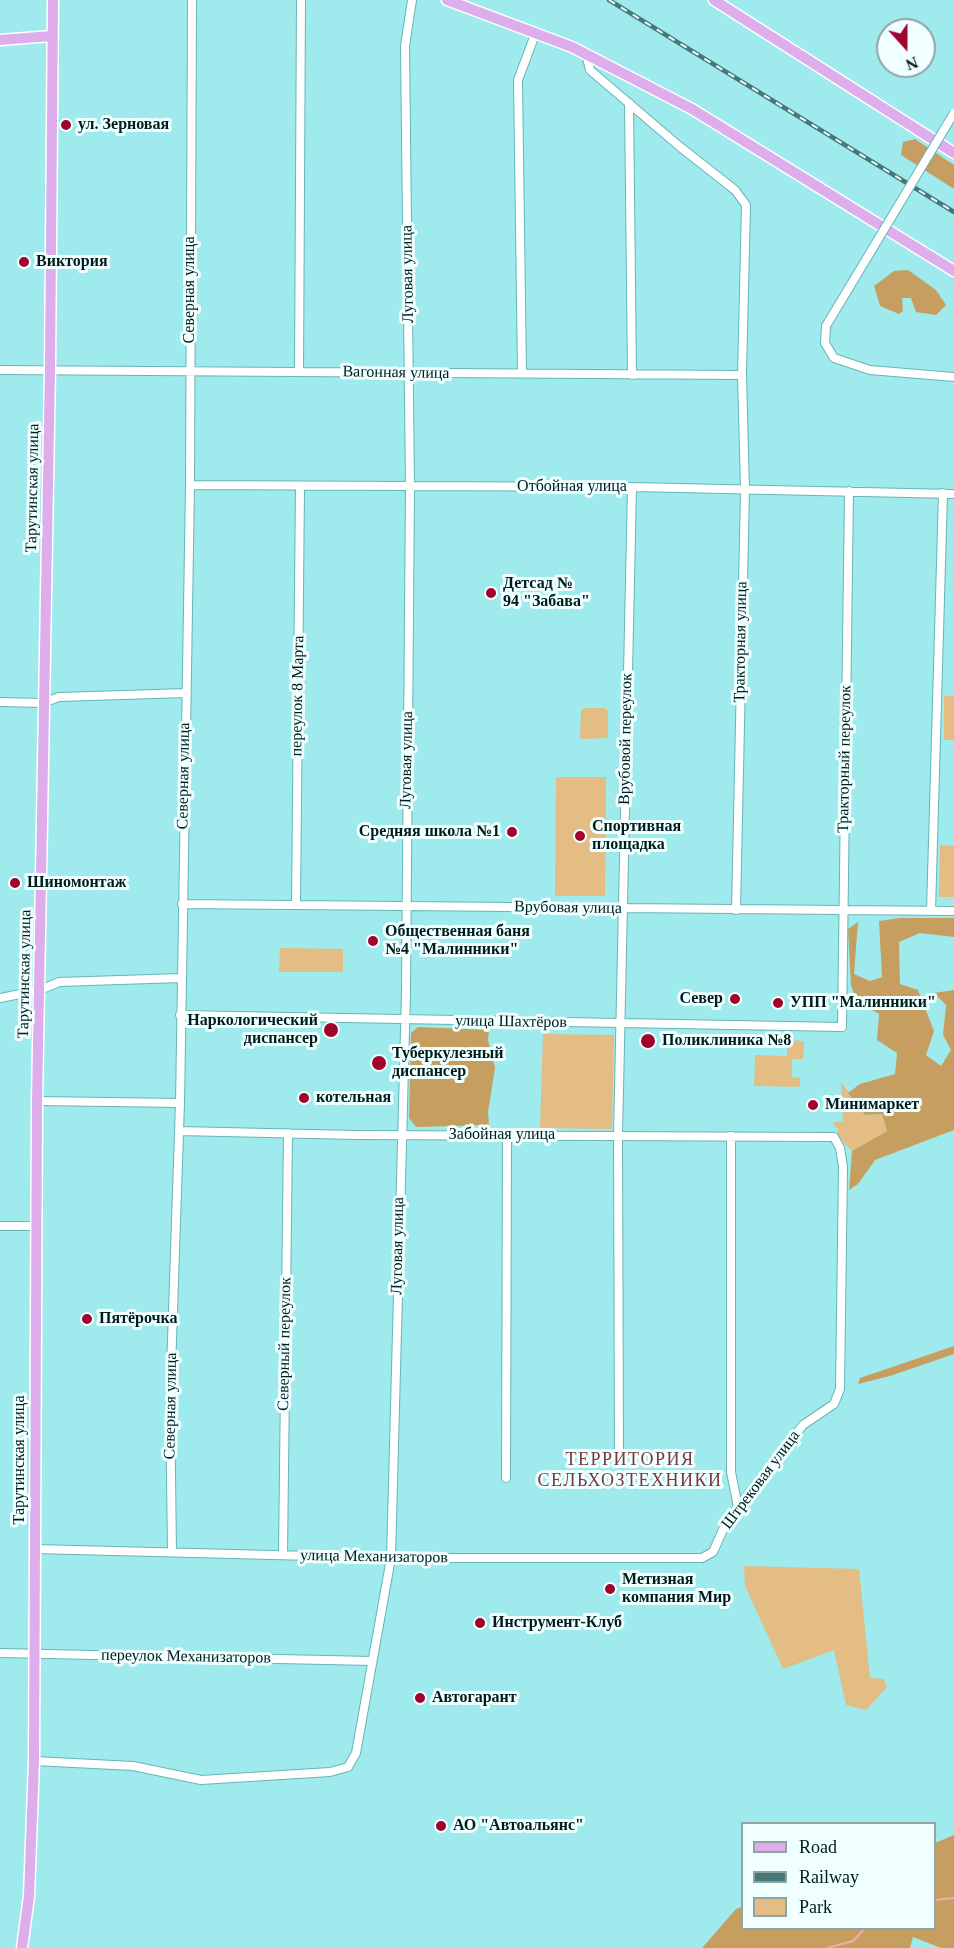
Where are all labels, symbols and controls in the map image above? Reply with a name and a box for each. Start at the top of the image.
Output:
north arrow [876,18,936,78]
text: N [903,53,920,73]
place label: ул. Зерновая [78,115,169,135]
marker: ул. Зерновая [59,118,73,132]
street label: Луговая улица [398,225,418,323]
street label: Северная улица [180,236,200,344]
place label: Виктория [36,252,108,272]
marker: Виктория [17,255,31,269]
street label: Вагонная улица [342,362,450,384]
street label: Тарутинская улица [22,423,44,553]
street label: Отбойная улица [517,477,627,497]
place label: Детсад № 94 "Забава" [503,574,590,612]
street label: Тракторная улица [730,581,752,703]
marker: Детсад № 94 "Забава" [484,586,498,600]
street label: переулок 8 Марта [287,635,309,757]
street label: Врубовой переулок [615,673,637,805]
street label: Тракторный переулок [834,685,856,833]
street label: Луговая улица [397,711,417,809]
street label: Северная улица [173,722,195,830]
place label: Спортивная площадка [592,817,681,855]
place label: Средняя школа №1 [359,822,500,842]
marker: Средняя школа №1 [505,825,519,839]
marker: Спортивная площадка [573,829,587,843]
place label: Шиномонтаж [27,873,126,893]
marker: Шиномонтаж [8,876,22,890]
street label: Врубовая улица [514,897,622,919]
street label: Тарутинская улица [14,909,36,1039]
place label: Общественная баня №4 "Малинники" [385,922,530,960]
marker: Общественная баня №4 "Малинники" [366,934,380,948]
place label: Север [680,989,723,1009]
marker: Север [728,992,742,1006]
place label: УПП "Малинники" [790,993,936,1013]
marker: УПП "Малинники" [771,996,785,1010]
place label: Наркологический диспансер [187,1011,318,1049]
street label: улица Шахтёров [455,1011,567,1033]
marker: Наркологический диспансер [322,1021,340,1039]
place label: Поликлиника №8 [662,1031,791,1051]
marker: Поликлиника №8 [639,1032,657,1050]
place label: Туберкулезный диспансер [392,1044,503,1082]
marker: Туберкулезный диспансер [370,1054,388,1072]
place label: котельная [316,1088,391,1108]
marker: котельная [297,1091,311,1105]
place label: Минимаркет [825,1095,919,1115]
marker: Минимаркет [806,1098,820,1112]
street label: Забойная улица [449,1125,555,1145]
street label: Луговая улица [388,1197,408,1295]
street label: Северный переулок [274,1277,296,1411]
place label: Пятёрочка [99,1309,178,1329]
marker: Пятёрочка [80,1312,94,1326]
street label: Северная улица [160,1352,182,1460]
street label: Тарутинская улица [10,1396,30,1524]
street label: Штрековая улица [718,1427,804,1533]
district label: ТЕРРИТОРИЯ СЕЛЬХОЗТЕХНИКИ [537,1449,723,1492]
street label: улица Механизаторов [300,1546,448,1568]
place label: Метизная компания Мир [622,1570,731,1608]
marker: Метизная компания Мир [603,1582,617,1596]
place label: Инструмент-Клуб [492,1613,622,1633]
marker: Инструмент-Клуб [473,1616,487,1630]
street label: переулок Механизаторов [101,1646,271,1668]
place label: Автогарант [432,1688,517,1708]
marker: Автогарант [413,1691,427,1705]
place label: АО "Автоальянс" [453,1816,584,1836]
marker: АО "Автоальянс" [434,1819,448,1833]
legend [741,1822,936,1930]
text: Road [799,1837,837,1857]
text: Railway [799,1867,859,1887]
text: Park [799,1897,832,1917]

